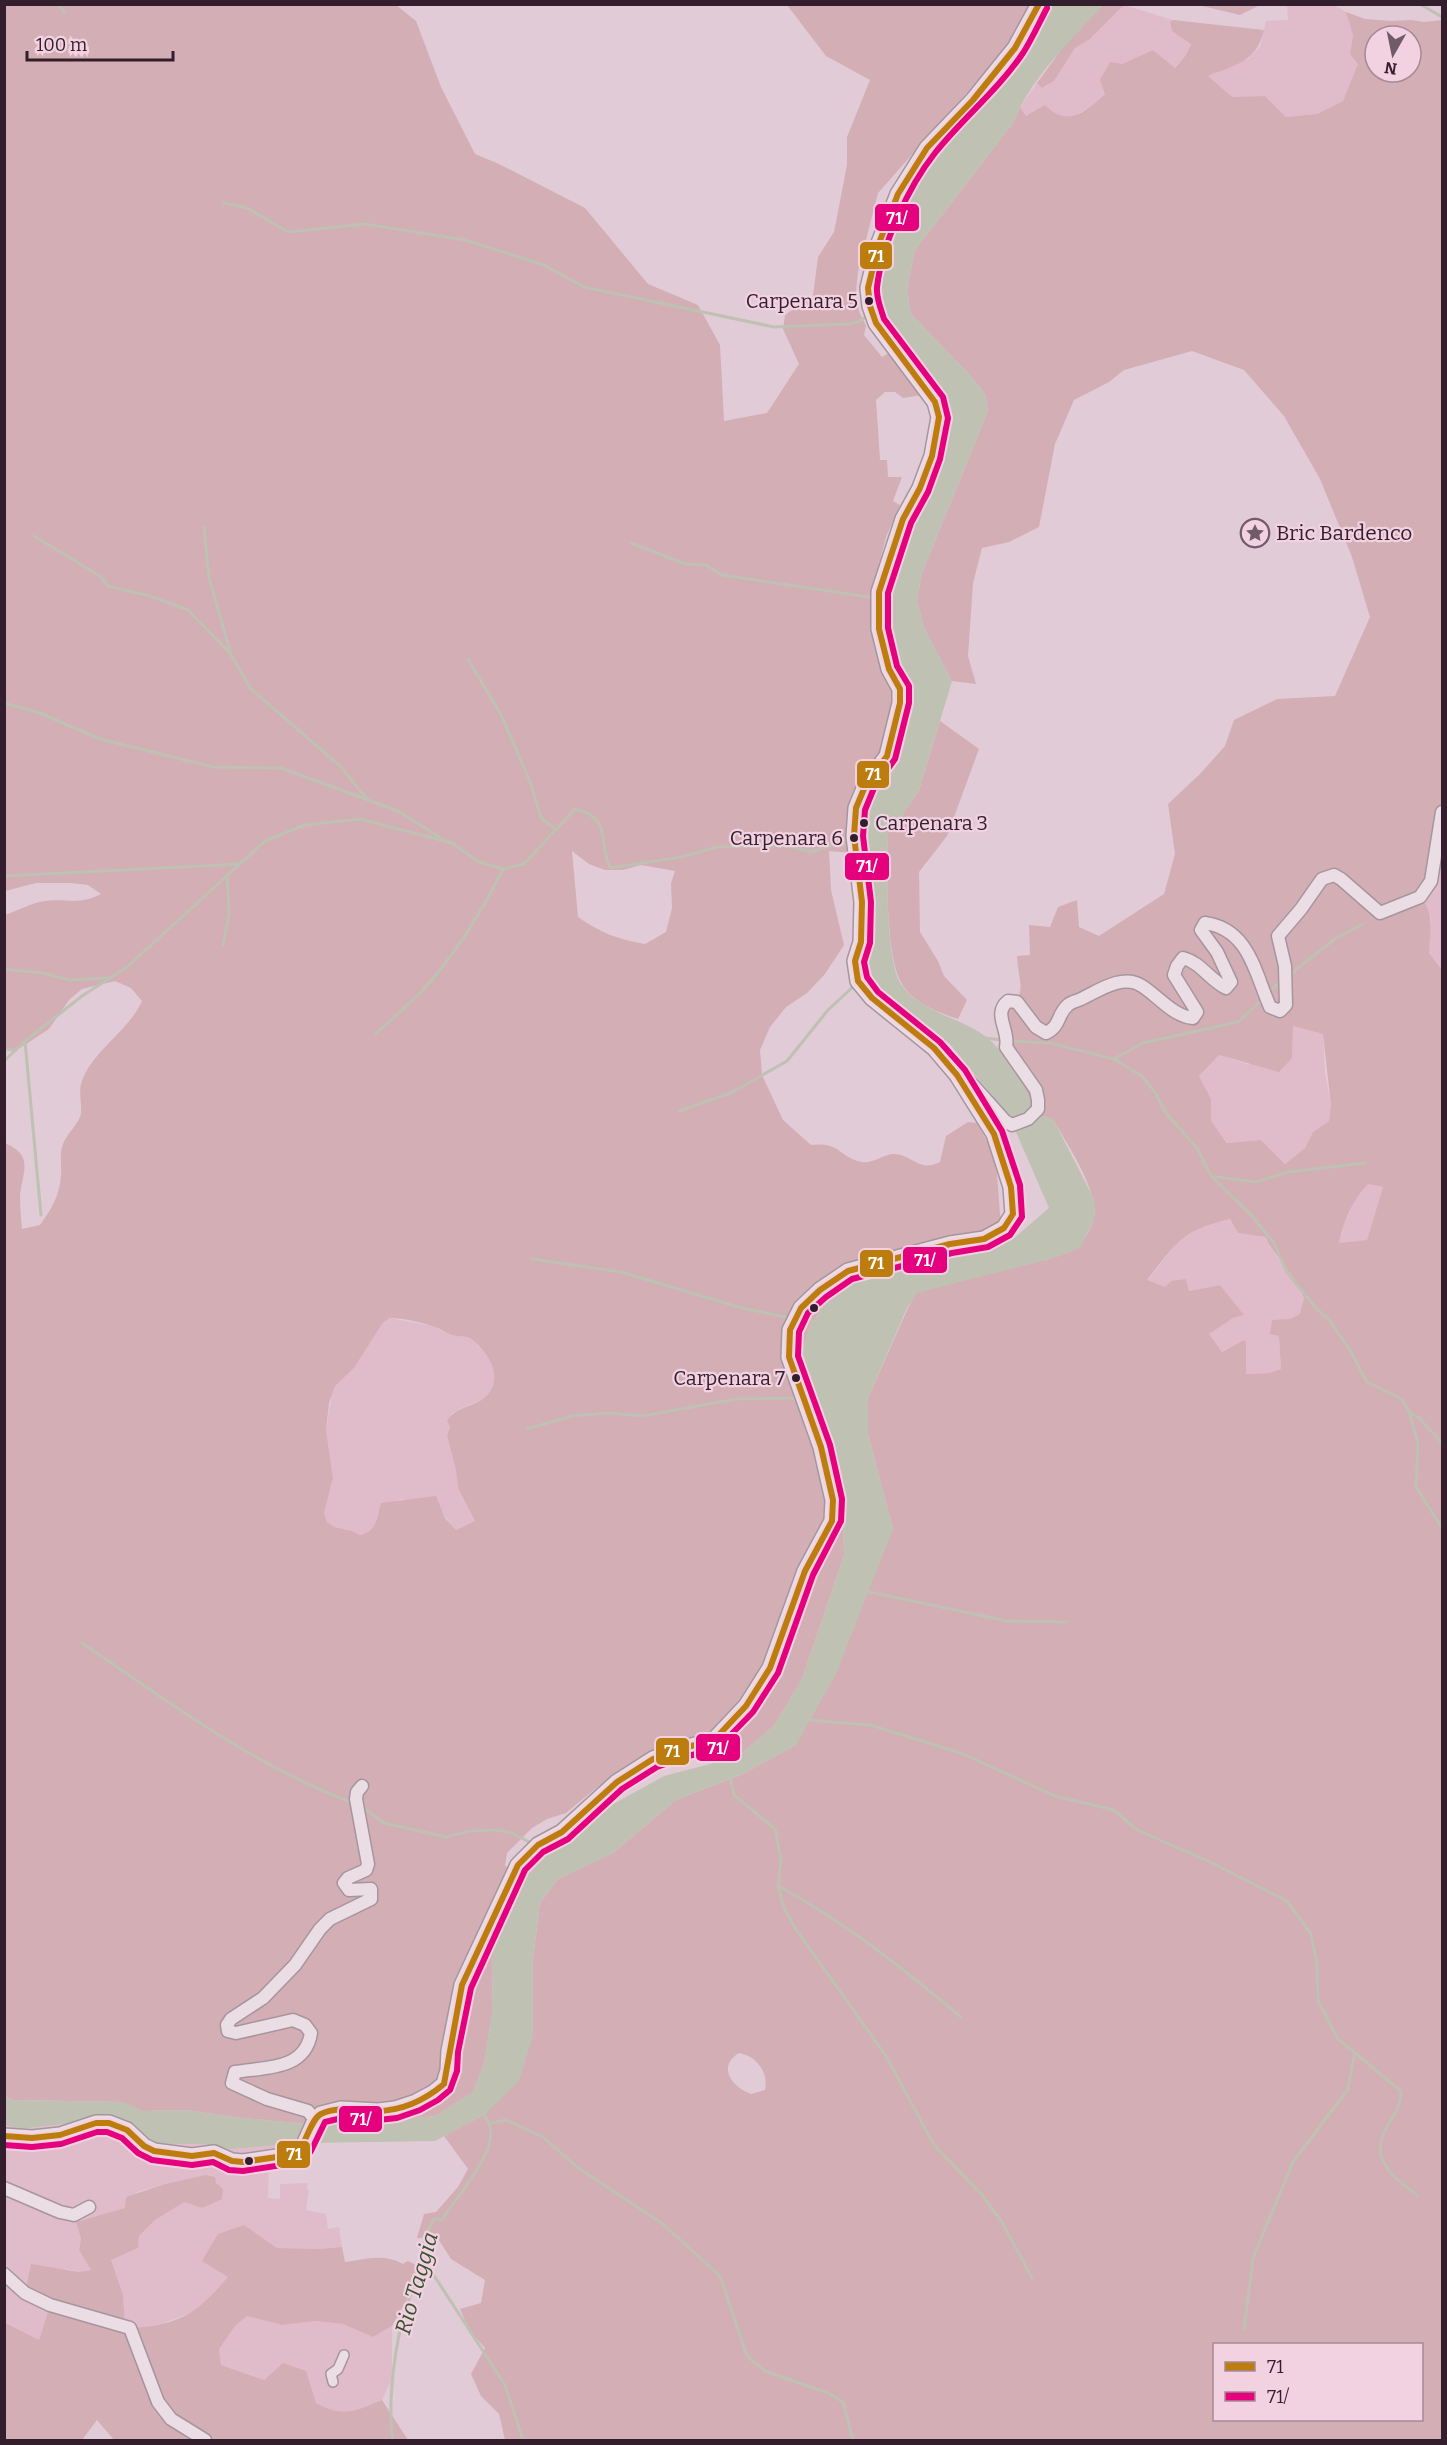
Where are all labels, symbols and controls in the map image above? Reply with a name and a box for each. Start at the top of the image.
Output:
scale bar [27,24,172,62]
north arrow [1363,24,1423,84]
text: 100 m [36,34,87,56]
text: N [1383,58,1398,79]
line badge: 71/ [874,203,920,232]
text: 71/ [886,209,908,228]
line badge: 71 [859,241,893,270]
text: 71 [868,247,884,266]
place label: Carpenara 5 [746,289,858,313]
marker: Carpenara 5 [863,295,875,307]
place icon: Bric Bardenco [1239,517,1271,549]
place label: Bric Bardenco [1276,520,1412,546]
line badge: 71 [856,760,890,789]
text: 71 [865,765,881,784]
place label: Carpenara 3 [875,811,988,835]
marker: Carpenara 3 [858,817,870,829]
place label: Carpenara 6 [730,826,843,850]
marker: Carpenara 6 [848,832,860,844]
line badge: 71/ [844,852,890,881]
text: 71/ [856,857,878,876]
line badge: 71/ [902,1246,948,1274]
line badge: 71 [859,1249,894,1278]
text: 71/ [914,1251,936,1270]
text: 71 [868,1254,884,1273]
unlabelled marker [808,1302,820,1314]
place label: Carpenara 7 [673,1366,785,1390]
marker: Carpenara 7 [790,1372,802,1384]
line badge: 71/ [695,1733,741,1762]
line badge: 71 [655,1737,690,1766]
text: 71/ [707,1739,729,1758]
text: 71 [664,1742,680,1761]
line badge: 71/ [338,2105,383,2133]
text: 71/ [350,2110,372,2129]
line badge: 71 [276,2140,311,2169]
text: 71 [286,2145,302,2164]
unlabelled marker [243,2155,255,2167]
water label: Rio Taggia [389,2229,444,2337]
legend [1213,2343,1423,2421]
text: 71 [1267,2356,1284,2378]
text: 71/ [1267,2386,1290,2408]

